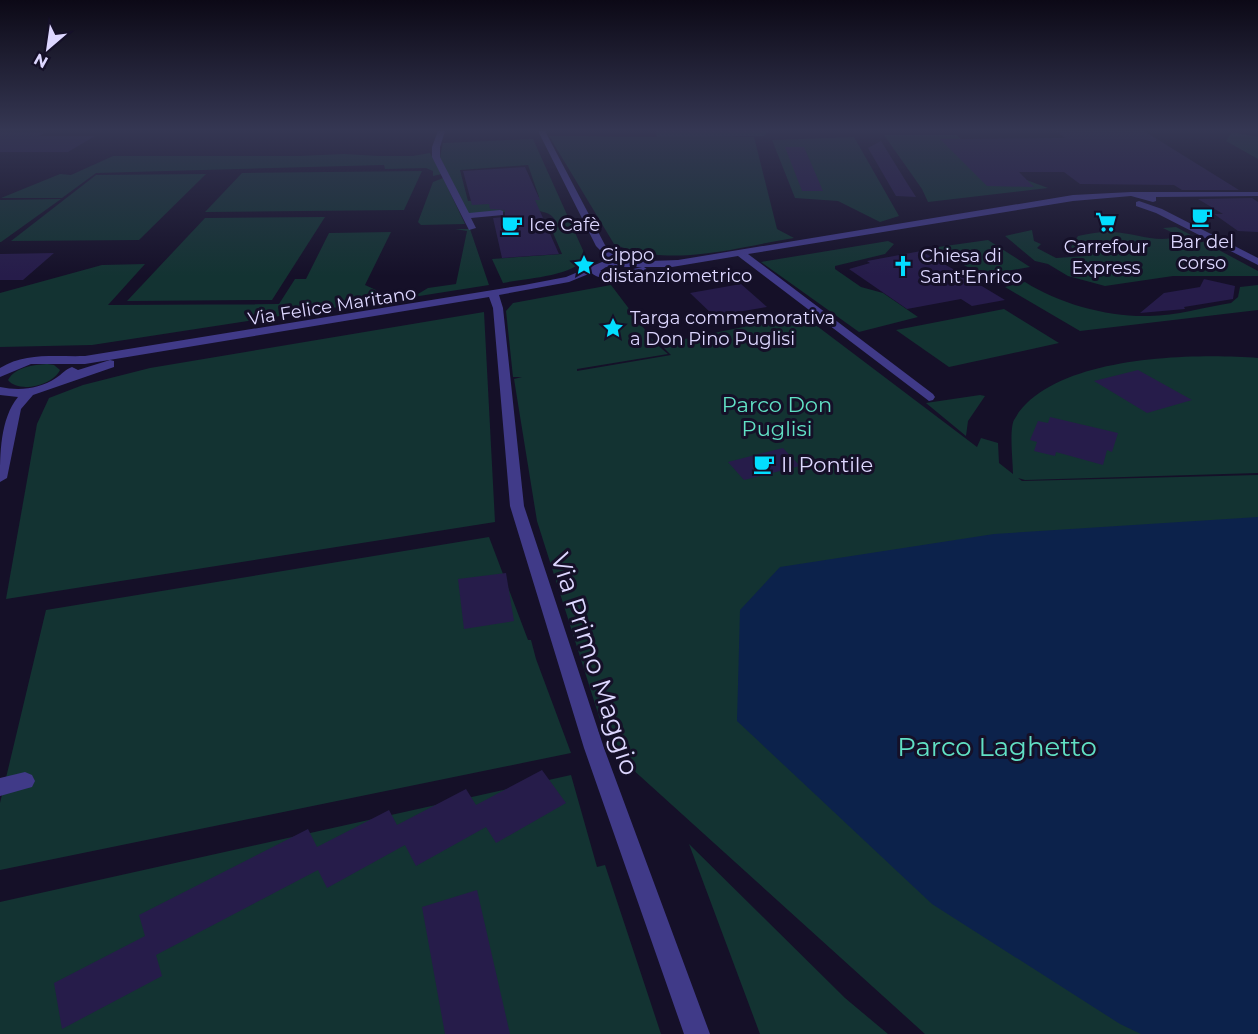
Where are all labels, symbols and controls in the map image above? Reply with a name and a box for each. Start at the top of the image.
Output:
north arrow [18,18,78,78]
text: N [31,49,51,72]
cafe icon: Bar del corso [1190,205,1214,229]
supermarket icon: Carrefour Express [1094,210,1118,234]
cafe icon: Ice Cafè [500,213,524,237]
place label: Ice Cafè [529,214,600,236]
place label: Bar del corso [1170,231,1234,274]
place label: Carrefour Express [1064,236,1148,279]
place label: Cippo distanziometrico [601,244,752,287]
place label: Chiesa di Sant'Enrico [920,245,1022,288]
place icon: Cippo distanziometrico [572,253,596,277]
church icon: Chiesa di Sant'Enrico [891,254,915,278]
street label: Via Felice Maritano [246,282,418,330]
place label: Targa commemorativa a Don Pino Puglisi [630,307,835,350]
place icon: Targa commemorativa a Don Pino Puglisi [601,316,625,340]
park label: Parco Don Puglisi [722,392,832,441]
cafe icon: Il Pontile [752,452,776,476]
place label: Il Pontile [781,452,873,477]
street label: Via Primo Maggio [544,549,646,779]
park label: Parco Laghetto [897,731,1097,763]

